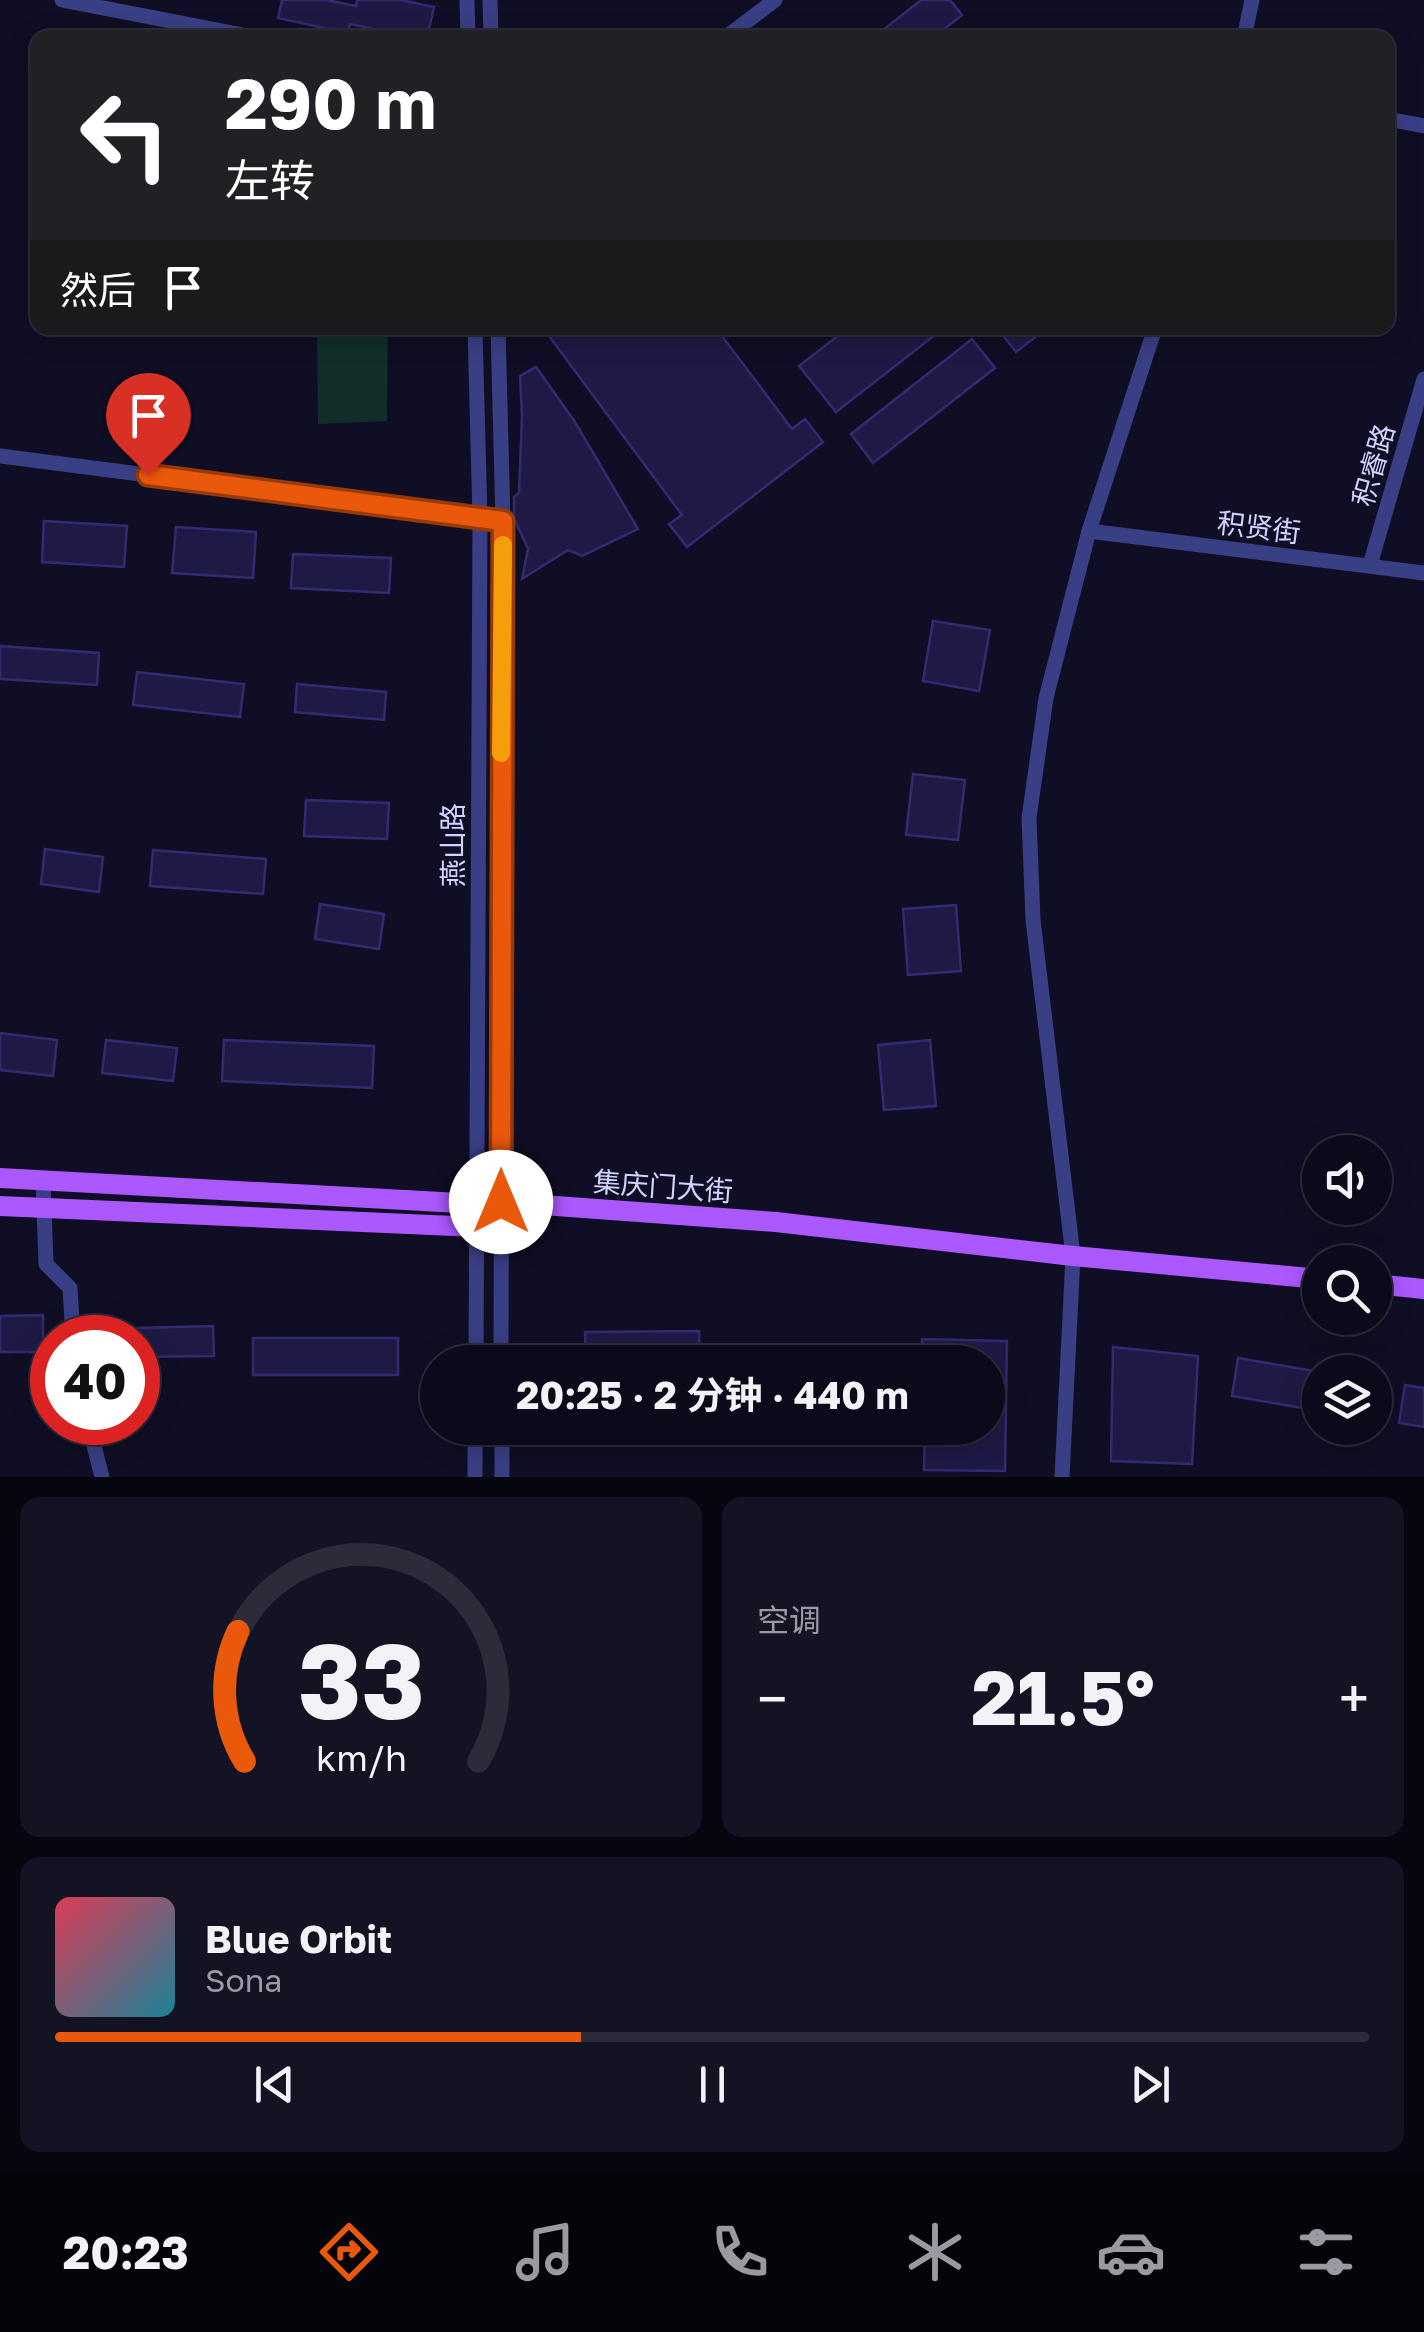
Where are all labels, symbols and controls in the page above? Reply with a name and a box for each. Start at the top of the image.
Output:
text: 290 m [225,60,436,144]
icon: left [60,70,190,200]
text: 左转 [225,153,315,207]
icon: arrive [156,260,211,315]
text: 然后 [60,267,136,312]
pin [106,373,191,476]
icon: arrive [121,388,176,443]
street label: 积睿路 [1346,420,1400,510]
street label: 积贤街 [1215,506,1303,548]
street label: 燕山路 [436,803,469,887]
map controls [1302,1135,1392,1445]
button: sound [1302,1135,1392,1225]
position arrow [449,1150,553,1254]
street label: 集庆门大街 [592,1165,734,1207]
button: search [1302,1245,1392,1335]
speed limit sign: 40 [30,1315,160,1445]
button: layers [1302,1355,1392,1445]
text: 20:25 · 2 分钟 · 440 m [516,1372,909,1417]
text: 空调 [757,1601,821,1639]
text: 33 [298,1617,424,1742]
text: 21.5° [971,1651,1155,1742]
text: − [757,1665,787,1731]
text: + [1339,1665,1369,1731]
text: km/h [316,1736,406,1779]
text: Blue Orbit [205,1916,392,1961]
text: Sona [205,1961,282,1999]
icon: previous [247,2057,302,2112]
icon: pause [685,2057,740,2112]
icon: next [1123,2057,1178,2112]
icon: directions [314,2217,384,2287]
icon: music [510,2217,580,2287]
icon: phone [705,2217,775,2287]
icon: climate [900,2217,970,2287]
icon: car [1096,2217,1166,2287]
icon: filters [1291,2217,1361,2287]
text: 20:23 [63,2225,189,2279]

